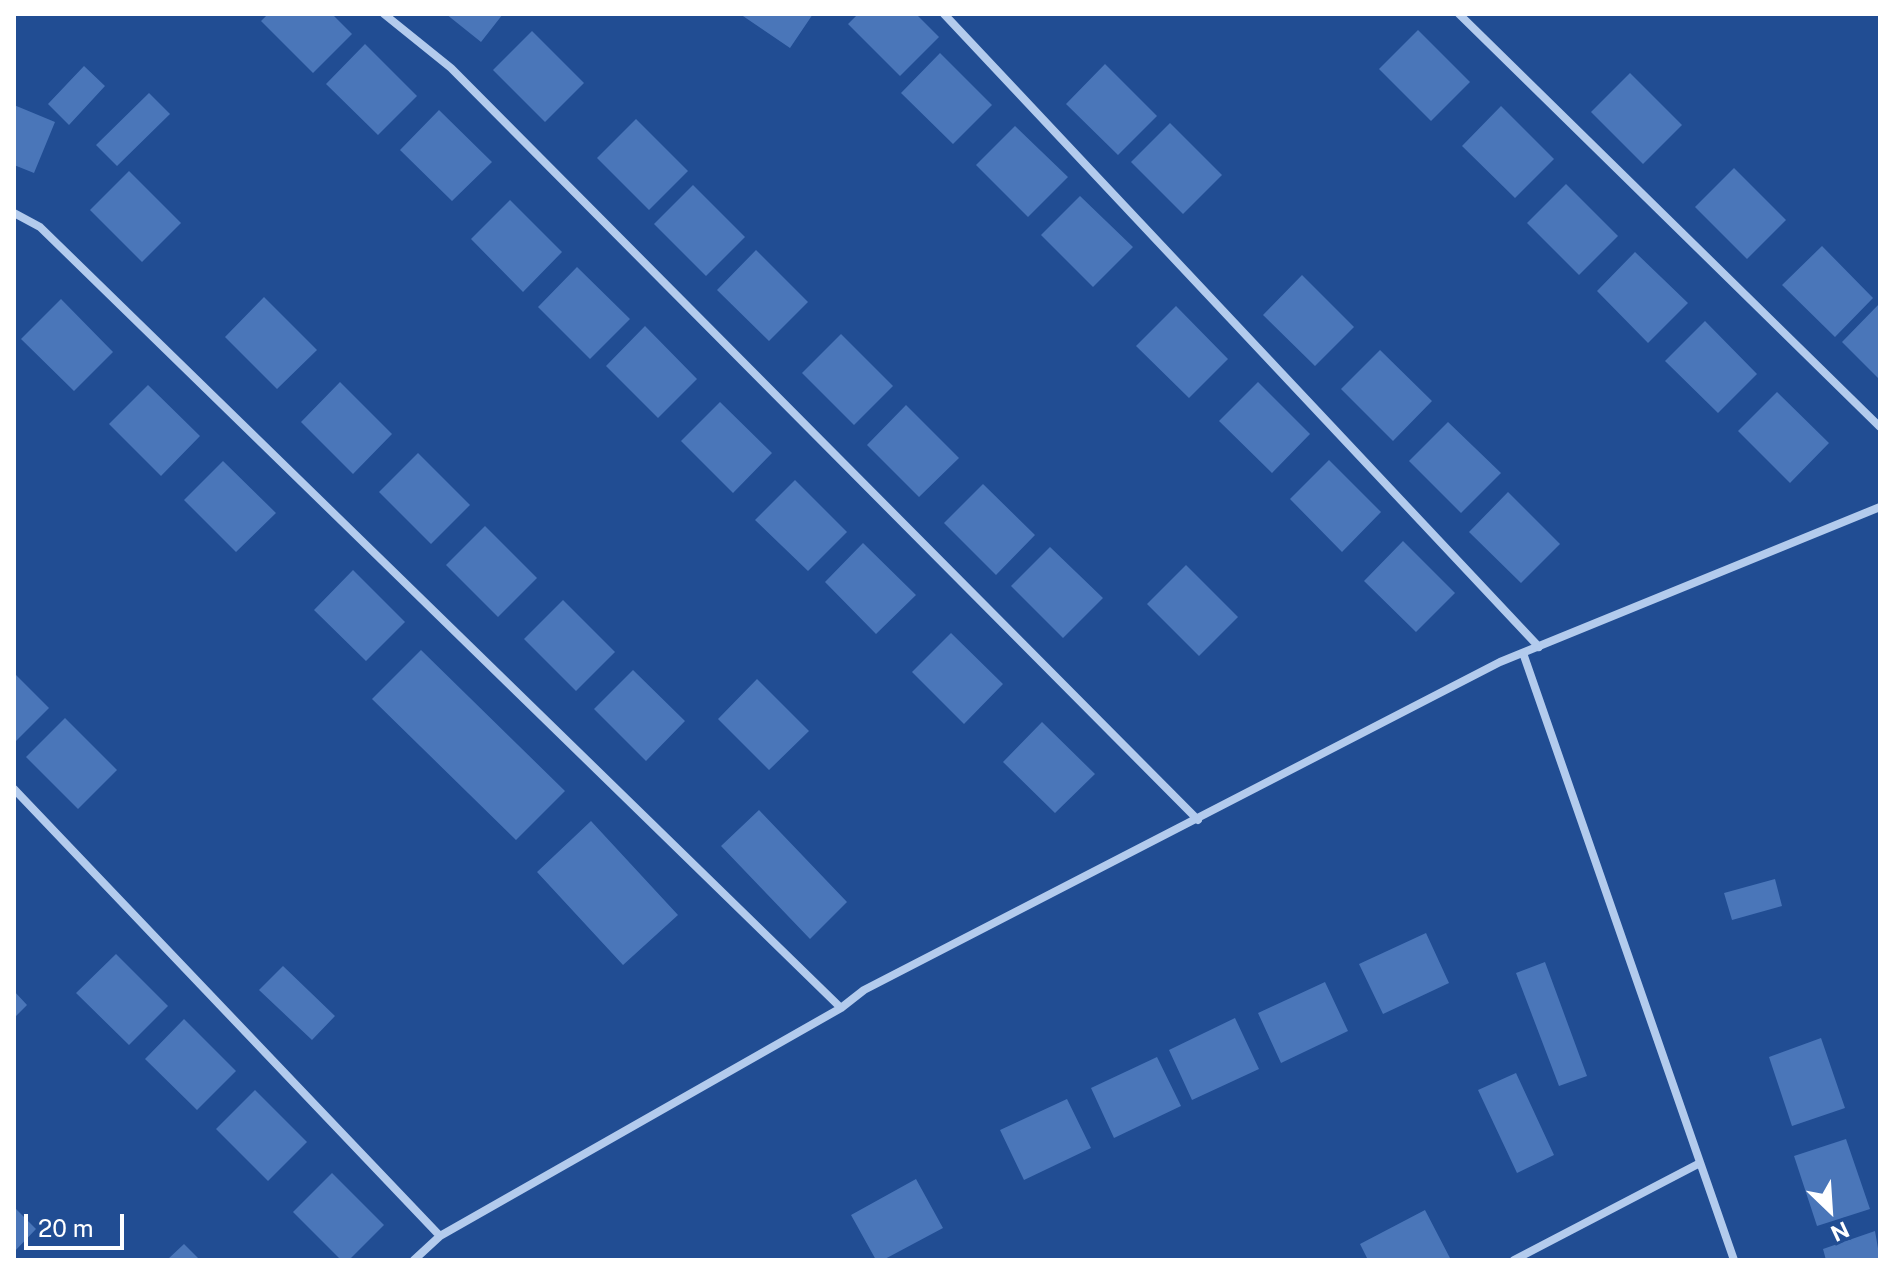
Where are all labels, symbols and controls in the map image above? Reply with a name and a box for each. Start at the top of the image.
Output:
north arrow [1790,1170,1870,1250]
scale bar [28,1198,128,1248]
text: 20 m [38,1214,94,1242]
text: N [1827,1216,1853,1247]

